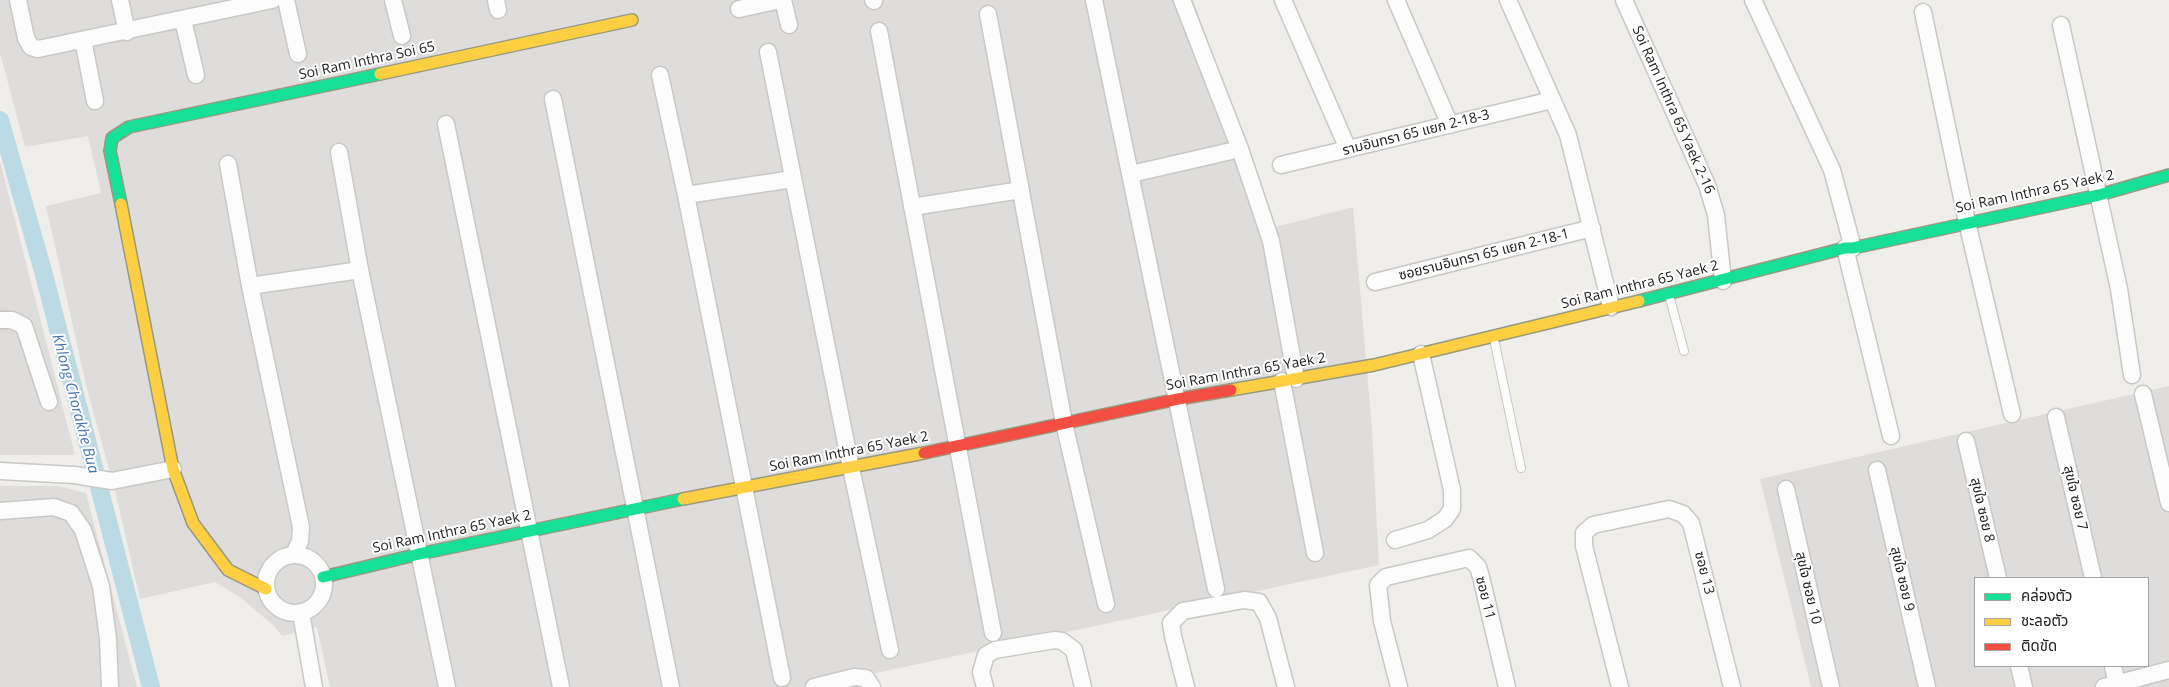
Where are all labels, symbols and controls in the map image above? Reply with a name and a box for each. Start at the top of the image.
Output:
street label: Soi Ram Inthra 65 Yaek 2-16 [1628,23,1718,197]
street label: Soi Ram Inthra Soi 65 [297,38,437,84]
street label: รามอินทรา 65 แยก 2-18-3 [1341,107,1491,159]
street label: Soi Ram Inthra 65 Yaek 2 [1954,167,2116,217]
street label: ซอยรามอินทรา 65 แยก 2-18-1 [1397,226,1571,284]
street label: Soi Ram Inthra 65 Yaek 2 [1560,257,1720,313]
water label: Khlong Chorakhe Bua [48,332,102,476]
street label: Soi Ram Inthra 65 Yaek 2 [1165,350,1327,394]
street label: Soi Ram Inthra 65 Yaek 2 [768,428,930,476]
street label: สุขใจ ซอย 7 [2059,464,2091,532]
street label: สุขใจ ซอย 8 [1966,476,1998,544]
street label: Soi Ram Inthra 65 Yaek 2 [371,507,533,557]
street label: สุขใจ ซอย 9 [1886,545,1918,613]
street label: ซอย 13 [1691,550,1717,596]
street label: สุขใจ ซอย 10 [1791,550,1825,626]
street label: ซอย 11 [1472,575,1498,621]
legend [1974,577,2149,667]
text: คล่องตัว [2021,585,2072,605]
text: ชะลอตัว [2021,610,2068,630]
text: ติดขัด [2021,635,2057,655]

